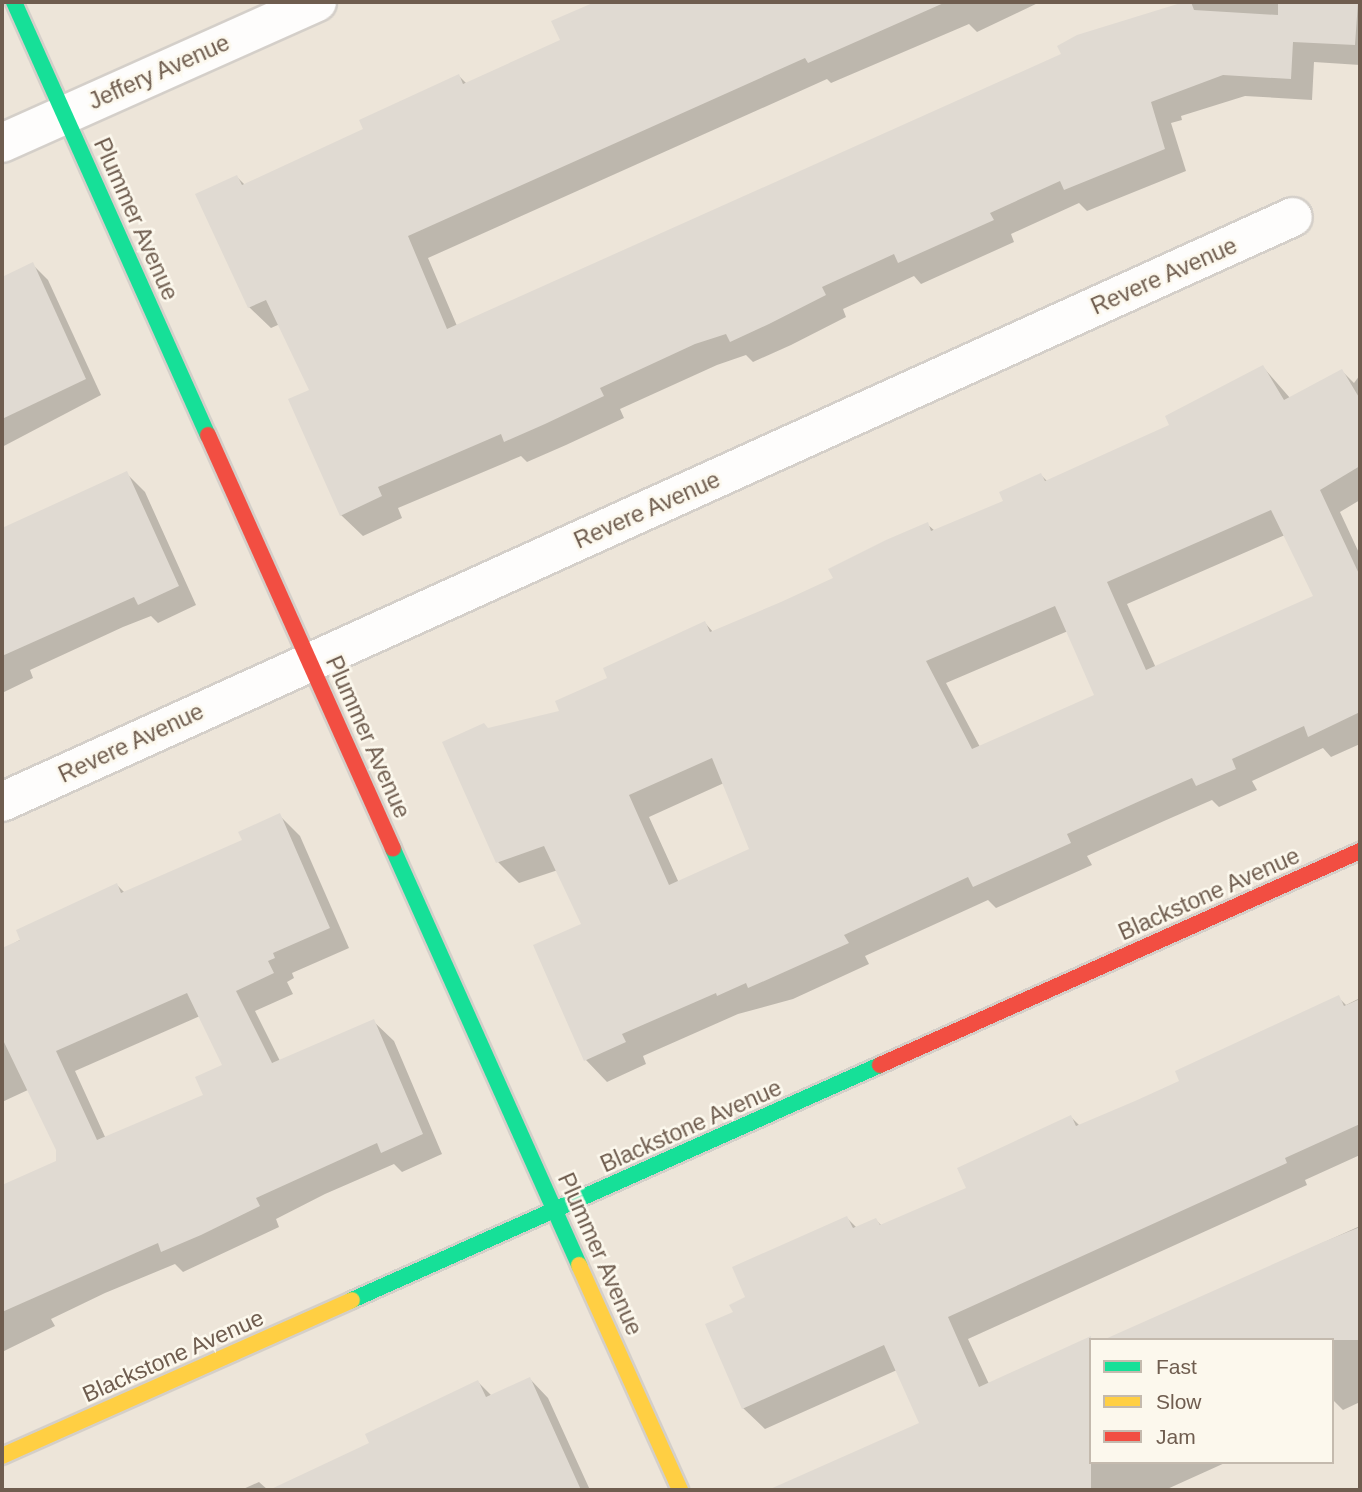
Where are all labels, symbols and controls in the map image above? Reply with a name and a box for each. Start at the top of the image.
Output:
street label: Jeffery Avenue [84,28,234,116]
street label: Plummer Avenue [88,133,184,305]
street label: Revere Avenue [1086,231,1242,321]
street label: Revere Avenue [569,465,725,555]
street label: Plummer Avenue [320,651,416,823]
street label: Revere Avenue [54,697,208,789]
street label: Blackstone Avenue [1114,841,1304,947]
street label: Blackstone Avenue [596,1073,786,1179]
street label: Plummer Avenue [552,1168,648,1340]
street label: Blackstone Avenue [78,1303,268,1409]
legend [1089,1338,1334,1464]
text: Fast [1156,1355,1197,1378]
text: Slow [1156,1390,1202,1413]
text: Jam [1156,1425,1196,1448]

